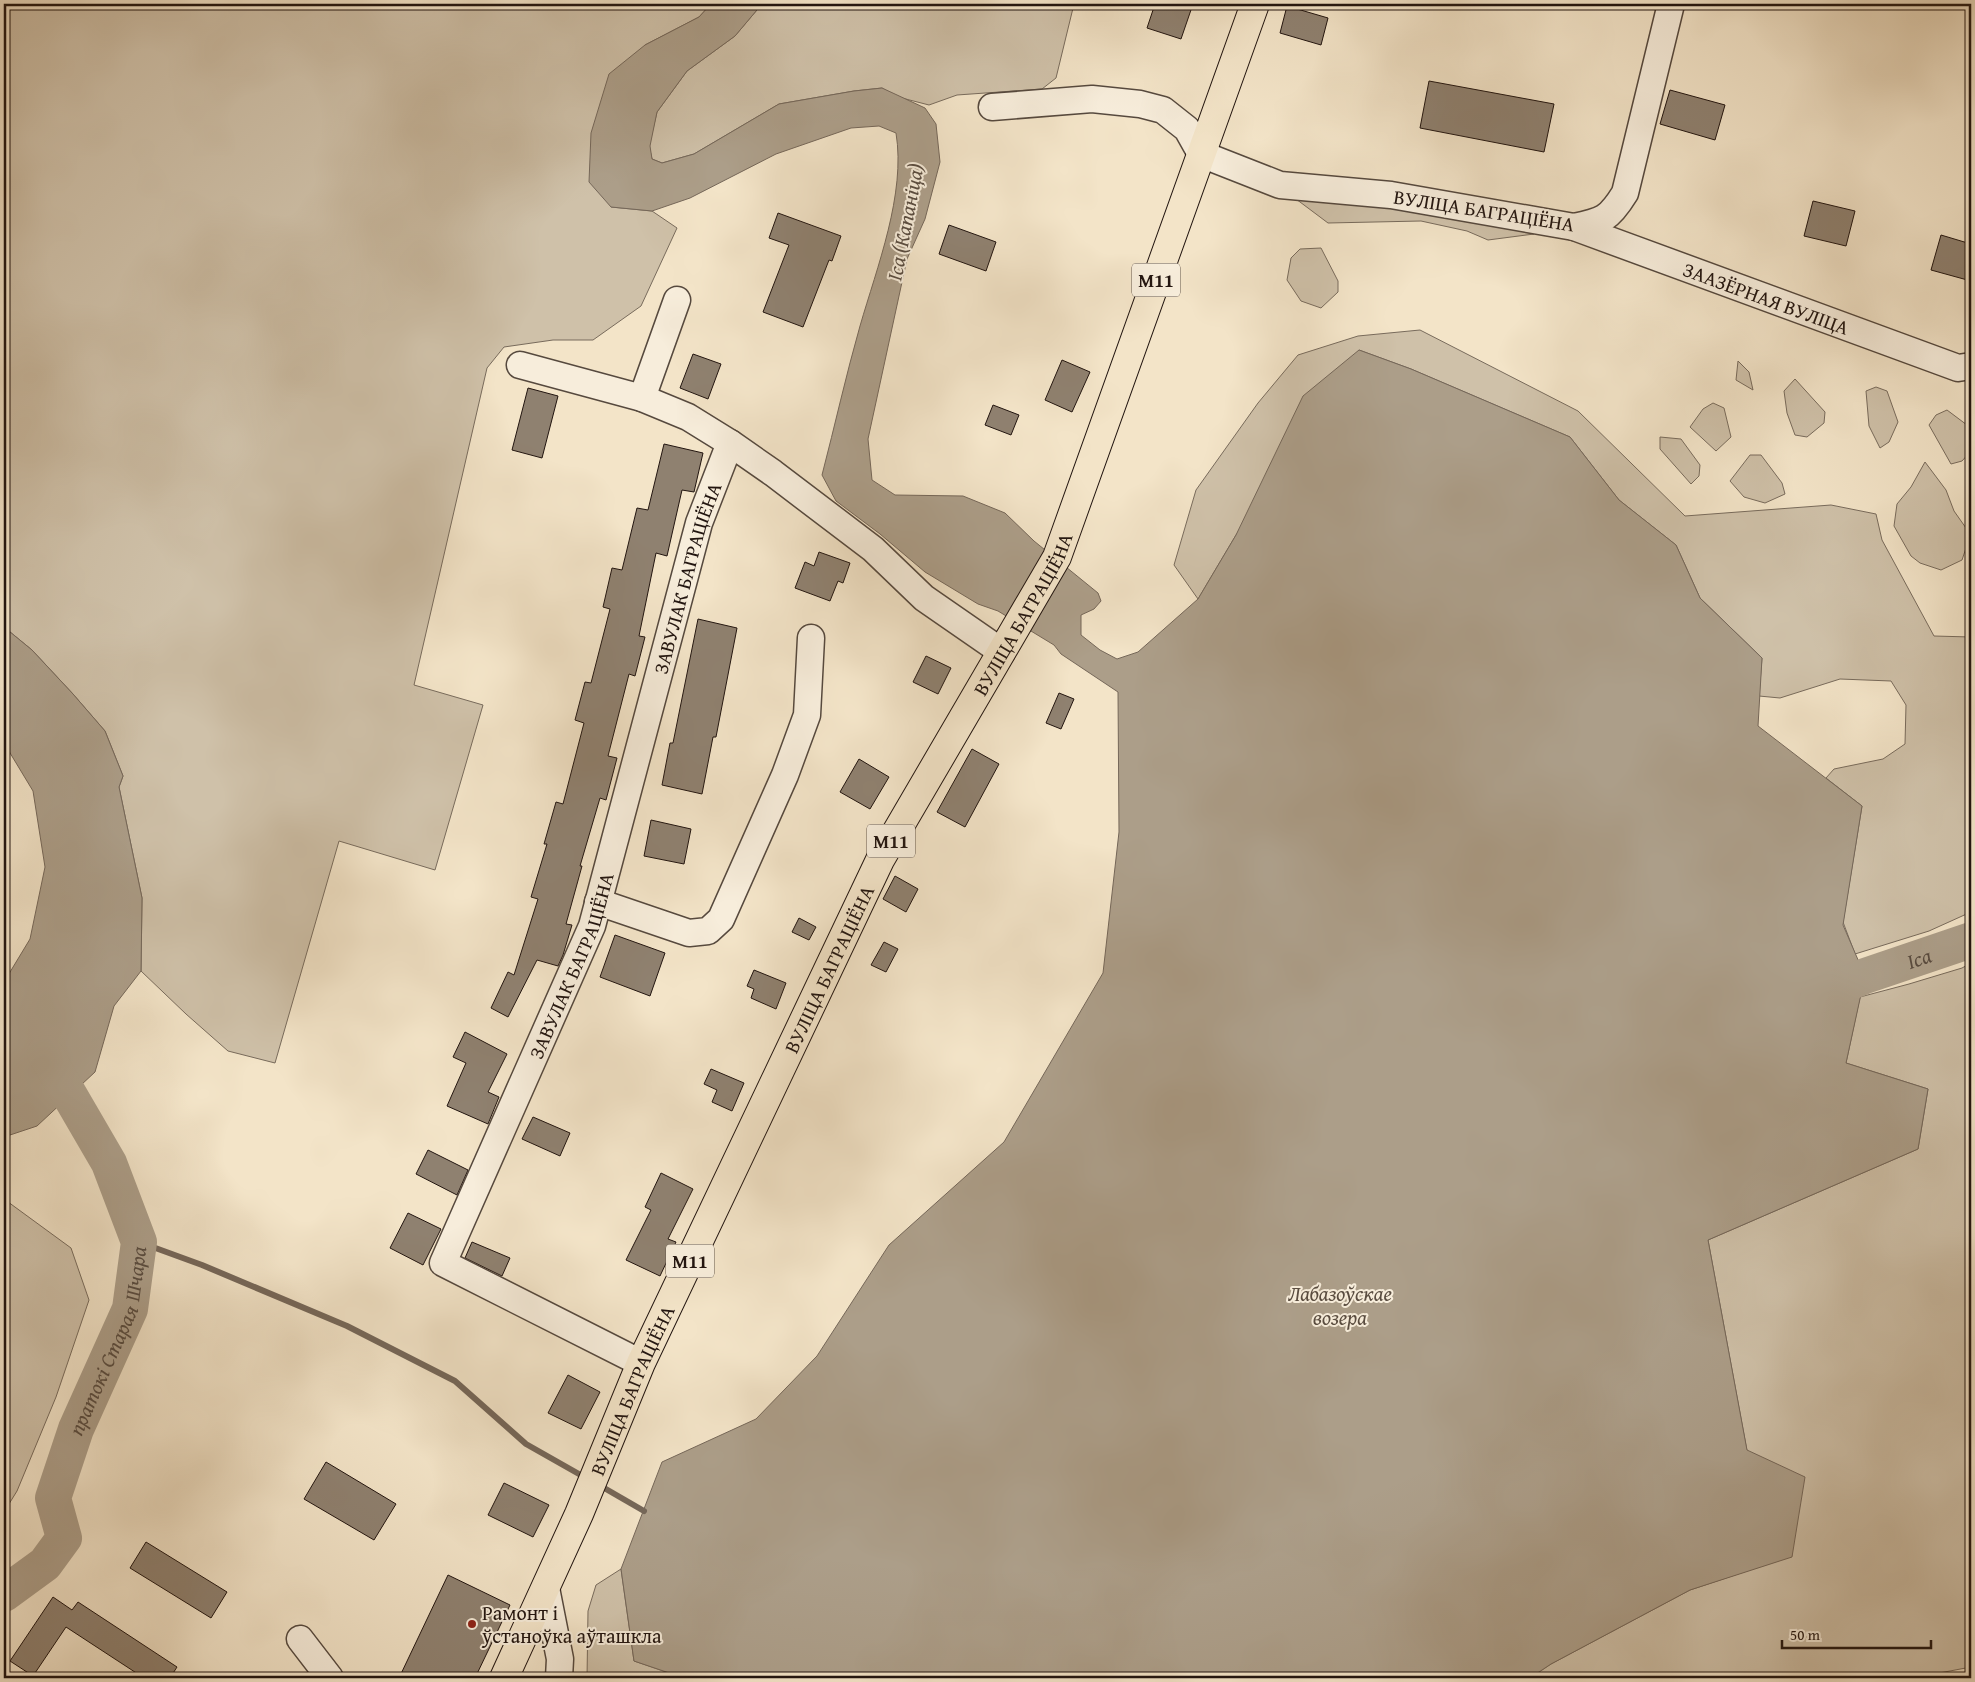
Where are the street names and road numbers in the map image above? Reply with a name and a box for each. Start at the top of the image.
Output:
street label: ВУЛІЦА БАГРАЦІЁНА [1392,181,1576,239]
street label: ЗААЗЁРНАЯ ВУЛІЦА [1679,254,1854,341]
road number: М11 [1132,264,1180,296]
street label: ЗАВУЛАК БАГРАЦІЁНА [645,478,728,677]
street label: ВУЛІЦА БАГРАЦІЁНА [965,529,1079,700]
road number: М11 [867,824,915,858]
street label: ЗАВУЛАК БАГРАЦІЁНА [521,869,620,1063]
street label: ВУЛІЦА БАГРАЦІЁНА [776,880,881,1057]
road number: М11 [666,1244,714,1278]
street label: ВУЛІЦА БАГРАЦІЁНА [582,1300,681,1479]

